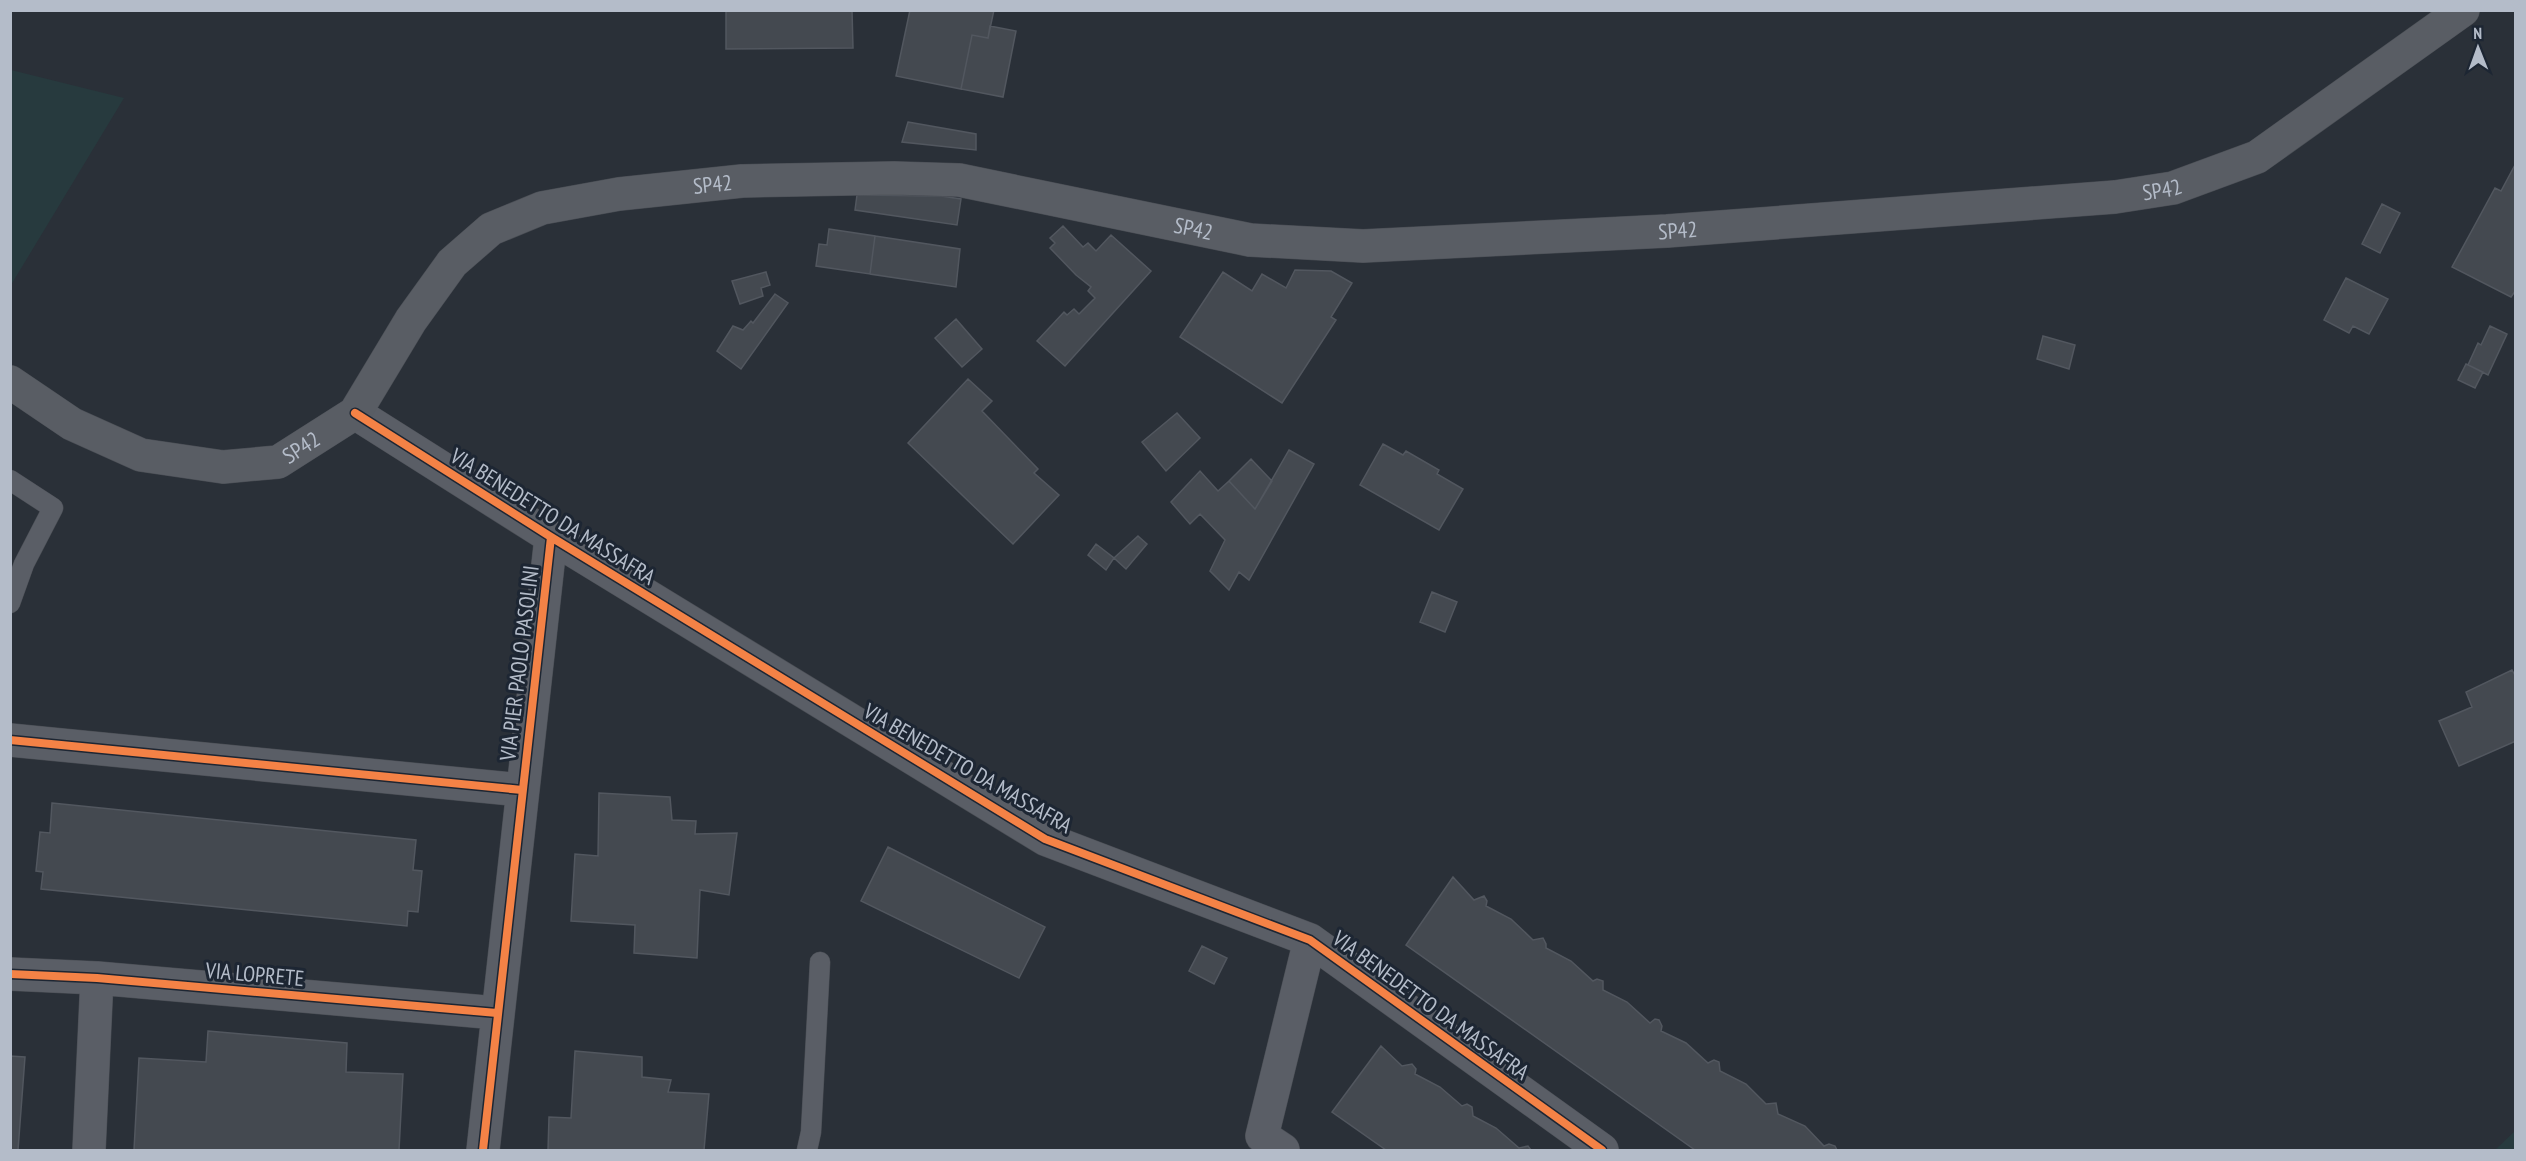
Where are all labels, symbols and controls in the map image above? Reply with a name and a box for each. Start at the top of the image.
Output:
north arrow [2448,18,2508,78]
text: N [2473,23,2482,43]
street label: SP42 [692,168,734,200]
street label: SP42 [2140,172,2186,207]
street label: SP42 [1171,211,1216,246]
street label: SP42 [1658,215,1698,245]
street label: SP42 [277,425,325,470]
street label: VIA BENEDETTO DA MASSAFRA [444,441,661,591]
street label: VIA PIER PAOLO PASOLINI [493,564,545,763]
street label: VIA BENEDETTO DA MASSAFRA [858,696,1078,840]
street label: VIA BENEDETTO DA MASSAFRA [1326,924,1535,1086]
street label: VIA LOPRETE [204,956,305,992]

